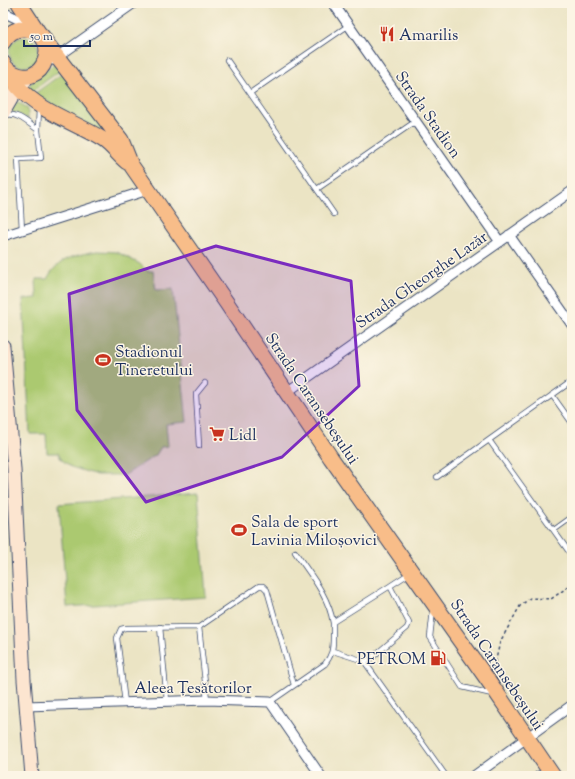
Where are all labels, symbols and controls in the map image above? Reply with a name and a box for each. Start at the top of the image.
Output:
scale bar [24,22,90,48]
restaurant icon: Amarilis [378,25,396,43]
place label: Amarilis [399,25,458,48]
text: 50 m [29,28,53,46]
street label: Strada Stadion [388,67,466,164]
street label: Strada Gheorghe Lazăr [352,227,493,335]
street label: Strada Caransebeșului [258,329,364,470]
place label: Stadionul Tineretului [115,342,193,383]
sports icon: Stadionul Tineretului [94,351,112,369]
supermarket icon: Lidl [208,425,226,443]
place label: Lidl [229,425,257,448]
place label: Sala de sport Lavinia Miloșovici [251,512,377,553]
sports icon: Sala de sport Lavinia Miloșovici [230,521,248,539]
street label: Strada Caransebeșului [443,595,549,736]
place label: PETROM [357,649,426,672]
fuel station icon: PETROM [429,649,447,667]
street label: Aleea Țesătorilor [134,678,252,701]

